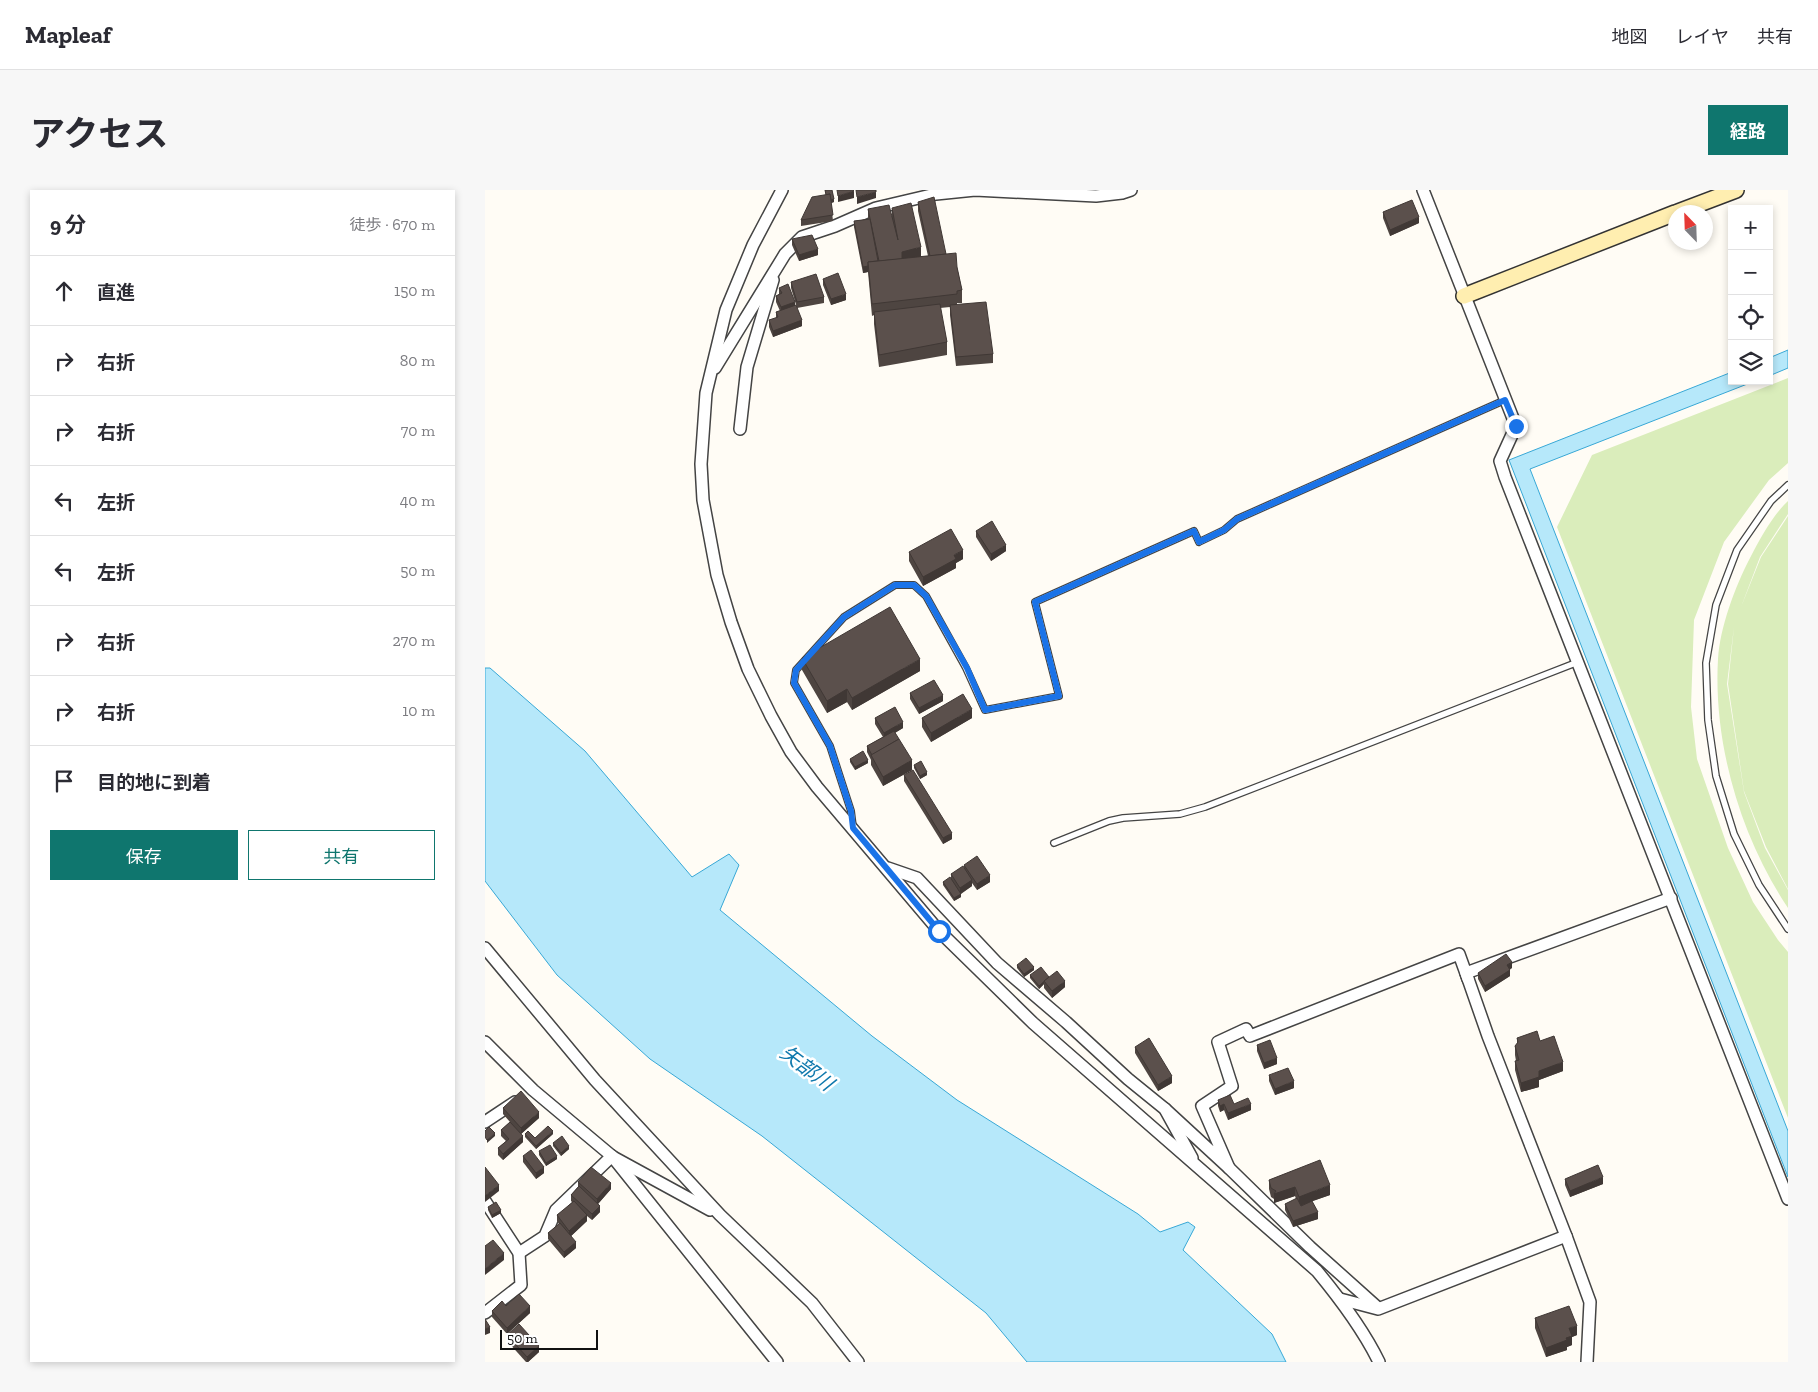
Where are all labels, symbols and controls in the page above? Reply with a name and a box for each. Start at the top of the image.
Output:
text: Mapleaf [25,20,111,49]
text: 地図 [1612,26,1648,48]
text: レイヤ [1676,26,1729,48]
text: 共有 [1757,26,1793,48]
button: 経路 [1708,105,1788,155]
text: アクセス [30,113,168,155]
north arrow [1668,205,1713,250]
map controls [1728,205,1773,385]
button: + [1728,205,1773,250]
text: 9 分 [50,212,86,237]
text: 徒歩 · 670 m [350,215,435,234]
button: − [1728,250,1773,295]
icon: ahead [50,277,78,305]
text: 直進 [97,281,135,304]
text: 150 m [394,281,435,300]
button: locate [1728,295,1773,340]
button: layers [1728,340,1773,385]
icon: right [50,347,78,375]
text: 右折 [97,351,135,374]
text: 80 m [400,351,435,370]
route end [1505,415,1528,438]
icon: right [50,417,78,445]
text: 右折 [97,421,135,444]
text: 70 m [401,421,435,440]
icon: left [50,487,78,515]
text: 左折 [97,491,135,514]
text: 40 m [400,491,435,510]
icon: left [50,557,78,585]
text: 左折 [97,561,135,584]
text: 50 m [400,561,435,580]
icon: right [50,627,78,655]
text: 右折 [97,631,135,654]
text: 270 m [393,631,435,650]
icon: right [50,697,78,725]
text: 右折 [97,701,135,724]
text: 10 m [402,701,435,720]
icon: arrive [50,767,78,795]
text: 目的地に到着 [97,771,211,794]
button: 保存 [50,830,238,880]
button: 共有 [248,830,435,880]
route start [928,920,951,943]
water label: 矢部川 [776,1040,840,1097]
scale bar [500,1327,597,1350]
text: 50 m [507,1330,538,1347]

